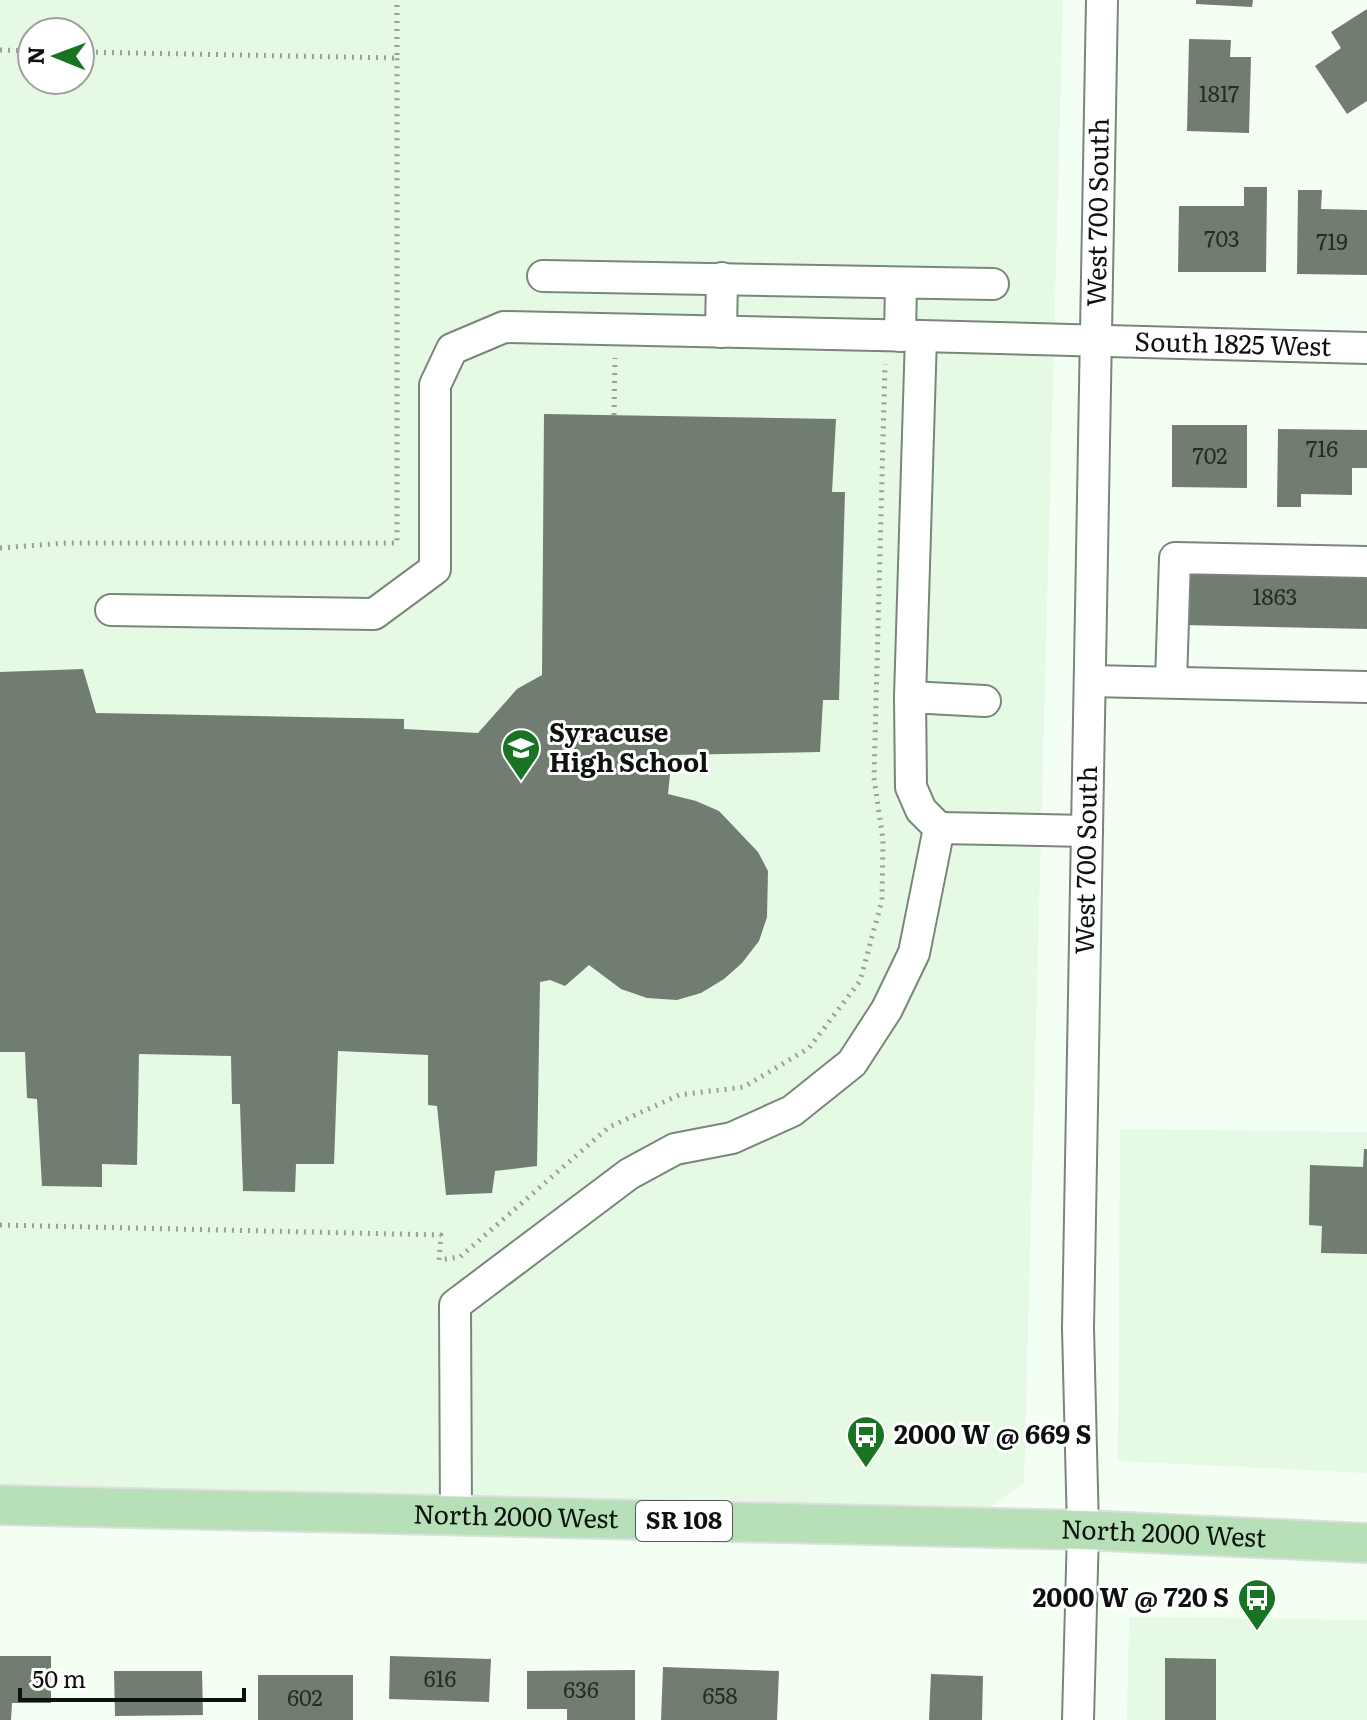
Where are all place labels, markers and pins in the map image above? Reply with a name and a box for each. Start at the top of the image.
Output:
place label: Syracuse High School [549,711,709,780]
school or university icon: Syracuse High School [500,727,542,782]
place label: 2000 W @ 669 S [894,1413,1092,1452]
bus stop icon: 2000 W @ 669 S [845,1414,887,1469]
place label: 2000 W @ 720 S [1032,1576,1229,1615]
bus stop icon: 2000 W @ 720 S [1236,1577,1278,1632]

